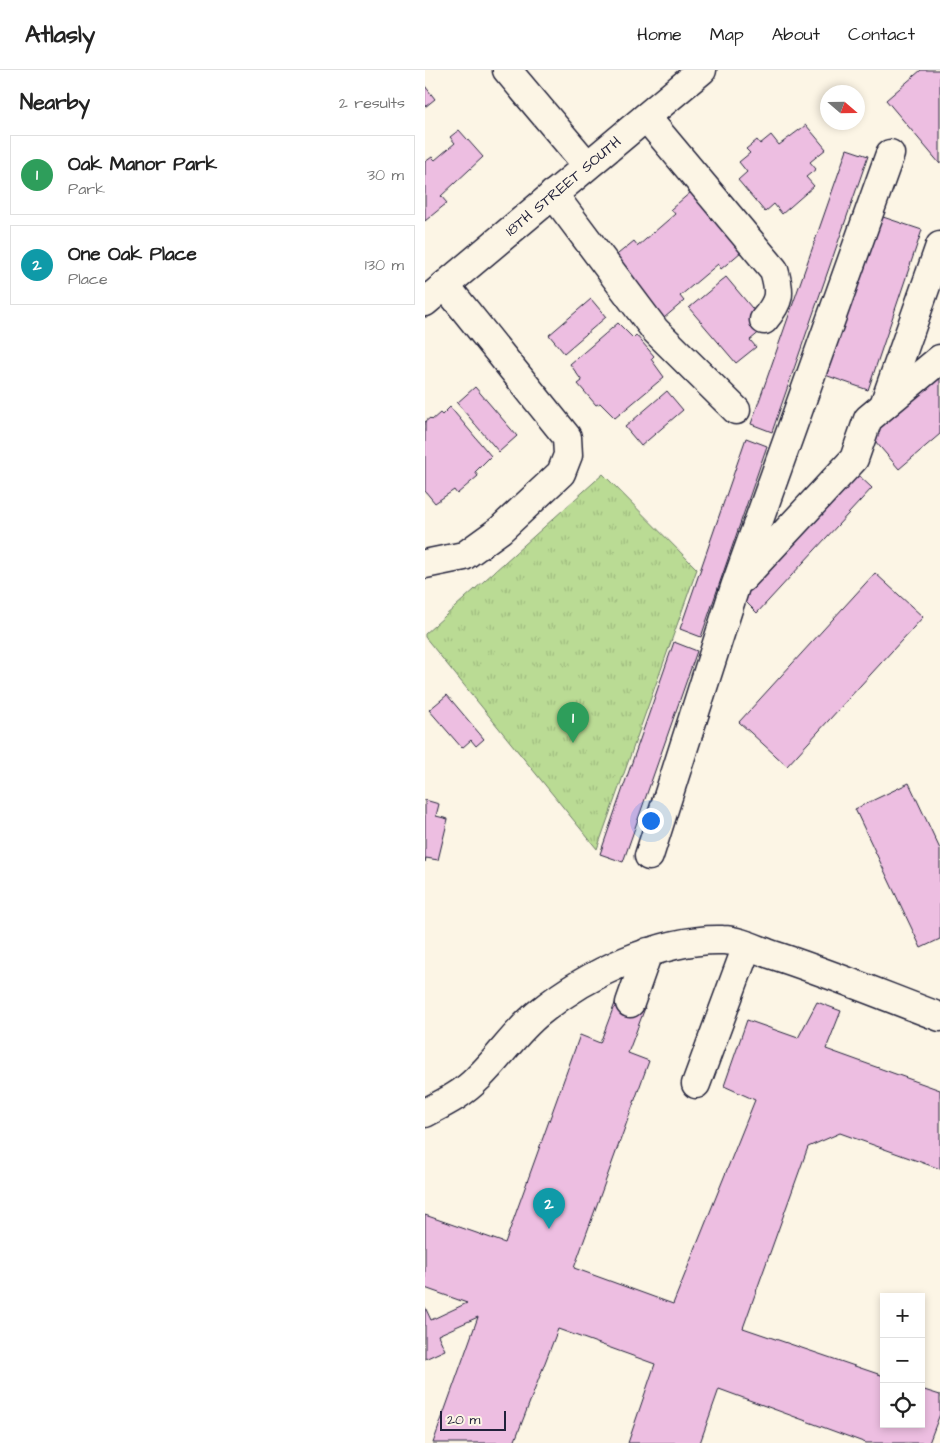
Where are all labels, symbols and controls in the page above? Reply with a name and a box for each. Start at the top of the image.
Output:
text: Atlasly [25,18,95,52]
text: Home [637,22,682,47]
text: Map [710,22,744,47]
text: About [772,22,820,47]
text: Contact [848,22,915,47]
north arrow [820,85,865,130]
text: Nearby [20,88,90,117]
text: 2 results [339,92,405,114]
street label: 18TH STREET SOUTH [501,132,626,241]
text: Oak Manor Park [68,151,217,178]
text: 1 [36,164,38,186]
text: 30 m [367,164,404,186]
text: Park [68,178,105,200]
text: One Oak Place [68,241,197,268]
text: 2 [32,254,42,276]
text: 130 m [365,254,404,276]
text: Place [68,268,108,290]
pin: 1 [557,702,589,743]
your location [638,808,664,834]
pin: 2 [533,1188,565,1229]
map controls [880,1293,925,1428]
button: + [880,1293,925,1338]
button: − [880,1338,925,1383]
button: locate [880,1383,925,1428]
scale bar [440,1408,506,1431]
text: 20 m [447,1410,480,1430]

